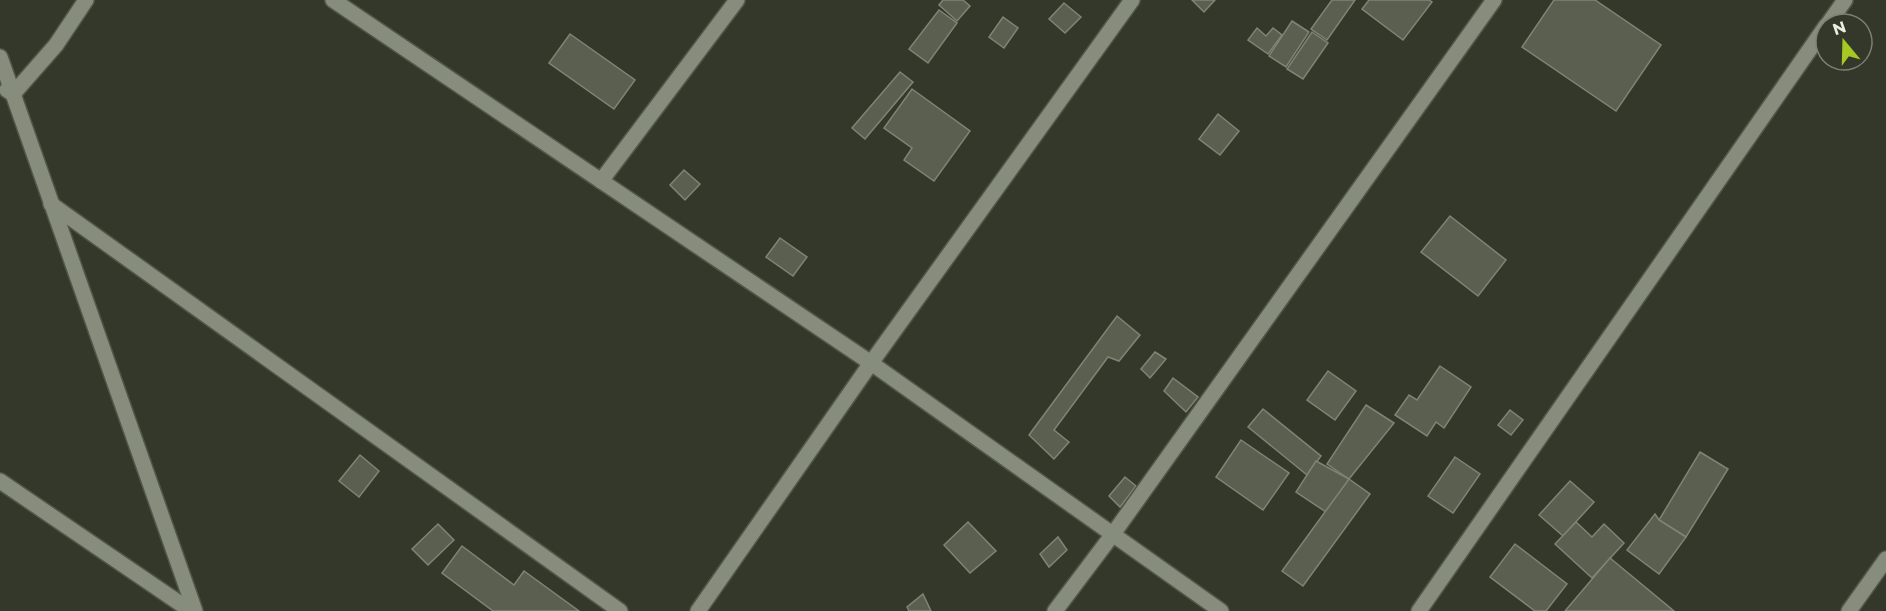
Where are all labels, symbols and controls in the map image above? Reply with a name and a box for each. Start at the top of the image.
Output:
north arrow [1814,12,1874,72]
text: N [1830,17,1848,39]

